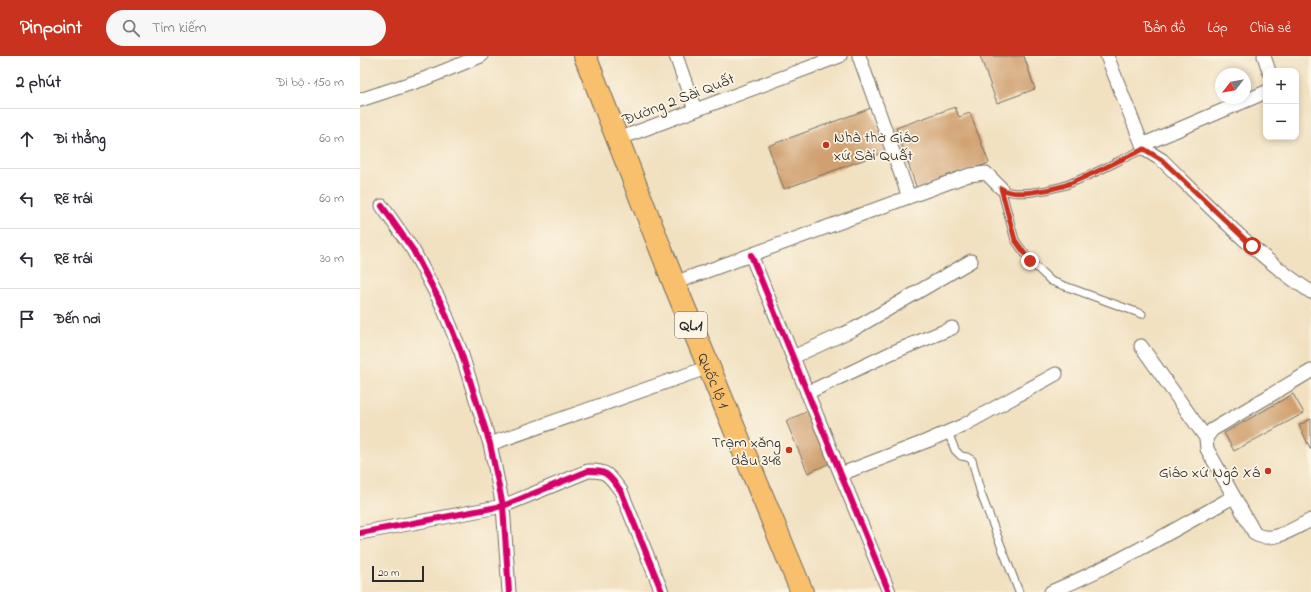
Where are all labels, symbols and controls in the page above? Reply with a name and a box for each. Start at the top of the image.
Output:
search box [106,10,386,46]
text: Pinpoint [20,15,82,42]
icon: search [120,17,142,39]
text: Tìm kiếm [152,17,206,39]
text: Bản đồ [1144,18,1186,39]
text: Lớp [1208,18,1228,39]
text: Chia sẻ [1250,18,1291,39]
street label: Đường 2 Sài Quất [618,67,739,133]
north arrow [1215,68,1251,104]
map controls [1263,68,1299,140]
button: + [1263,68,1299,104]
text: 2 phút [16,70,61,95]
text: Đi bộ · 150 m [276,73,344,92]
button: − [1263,104,1299,140]
place label: Nhà thờ Giáo xứ Sài Quất [833,126,919,168]
icon: ahead [16,128,38,150]
text: Đi thẳng [54,128,106,150]
text: 60 m [319,129,344,148]
marker: Nhà thờ Giáo xứ Sài Quất [821,140,831,150]
icon: left [16,188,38,210]
text: Rẽ trái [54,188,93,210]
text: 60 m [319,189,344,208]
route start [1243,237,1261,255]
icon: left [16,248,38,270]
text: Rẽ trái [54,248,93,270]
text: 30 m [320,249,344,268]
route end [1021,252,1039,270]
icon: arrive [16,308,38,330]
text: Đến nơi [54,308,101,330]
road number: QL.1 [675,312,707,338]
street label: Quốc lộ 1 [690,349,735,413]
place label: Trạm xăng dầu 348 [711,431,781,473]
marker: Trạm xăng dầu 348 [784,445,794,455]
place label: Giáo xứ Ngô Xá [1159,461,1260,485]
marker: Giáo xứ Ngô Xá [1263,466,1273,476]
scale bar [372,564,424,583]
text: 20 m [378,565,400,581]

